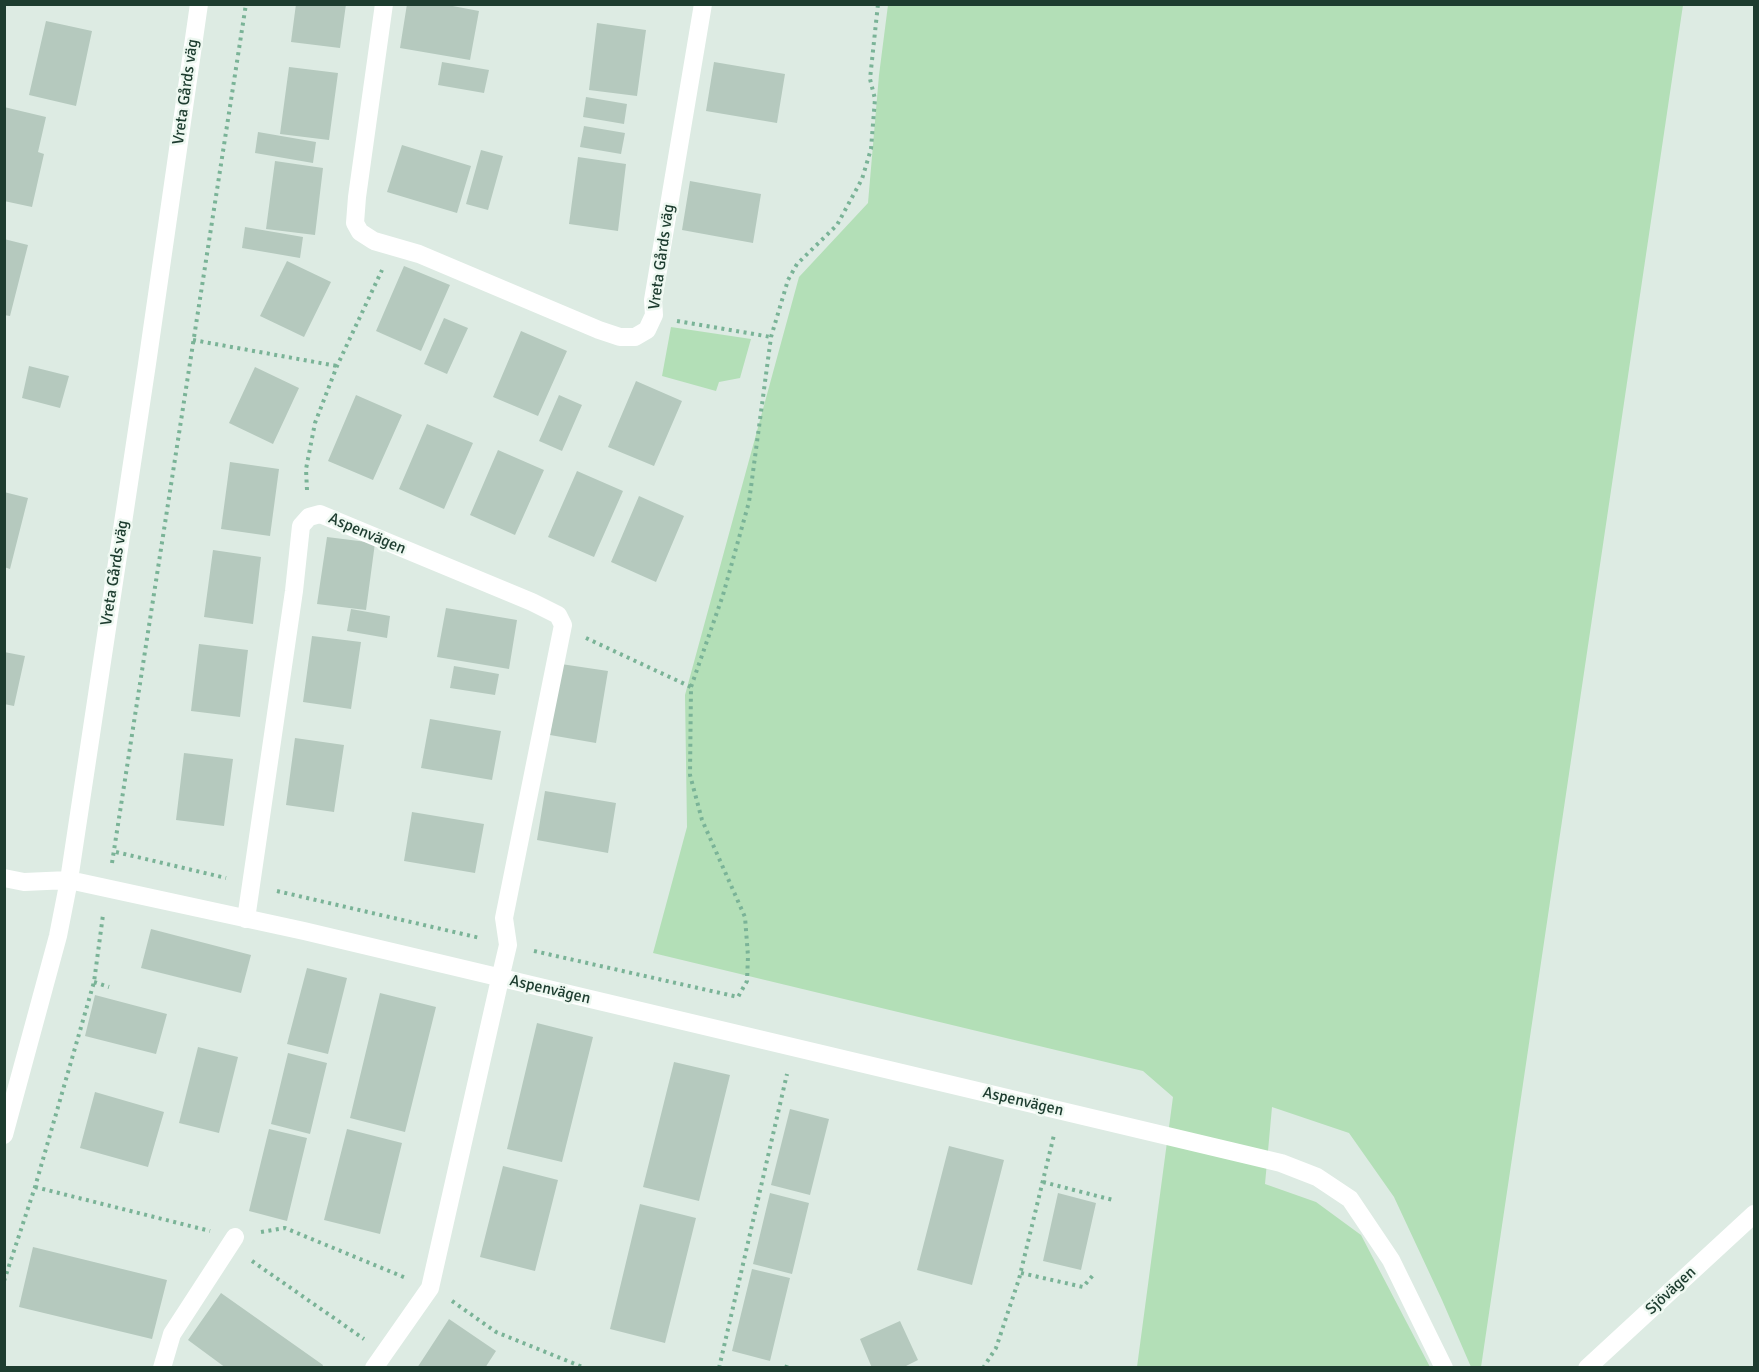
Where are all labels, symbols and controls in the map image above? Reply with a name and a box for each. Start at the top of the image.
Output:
street label: Vreta Gårds väg [169,38,203,146]
street label: Vreta Gårds väg [645,203,679,311]
street label: Aspenvägen [325,509,409,559]
street label: Vreta Gårds väg [97,519,133,627]
street label: Aspenvägen [508,971,592,1009]
street label: Aspenvägen [981,1083,1065,1121]
street label: Sjövägen [1642,1263,1700,1319]

